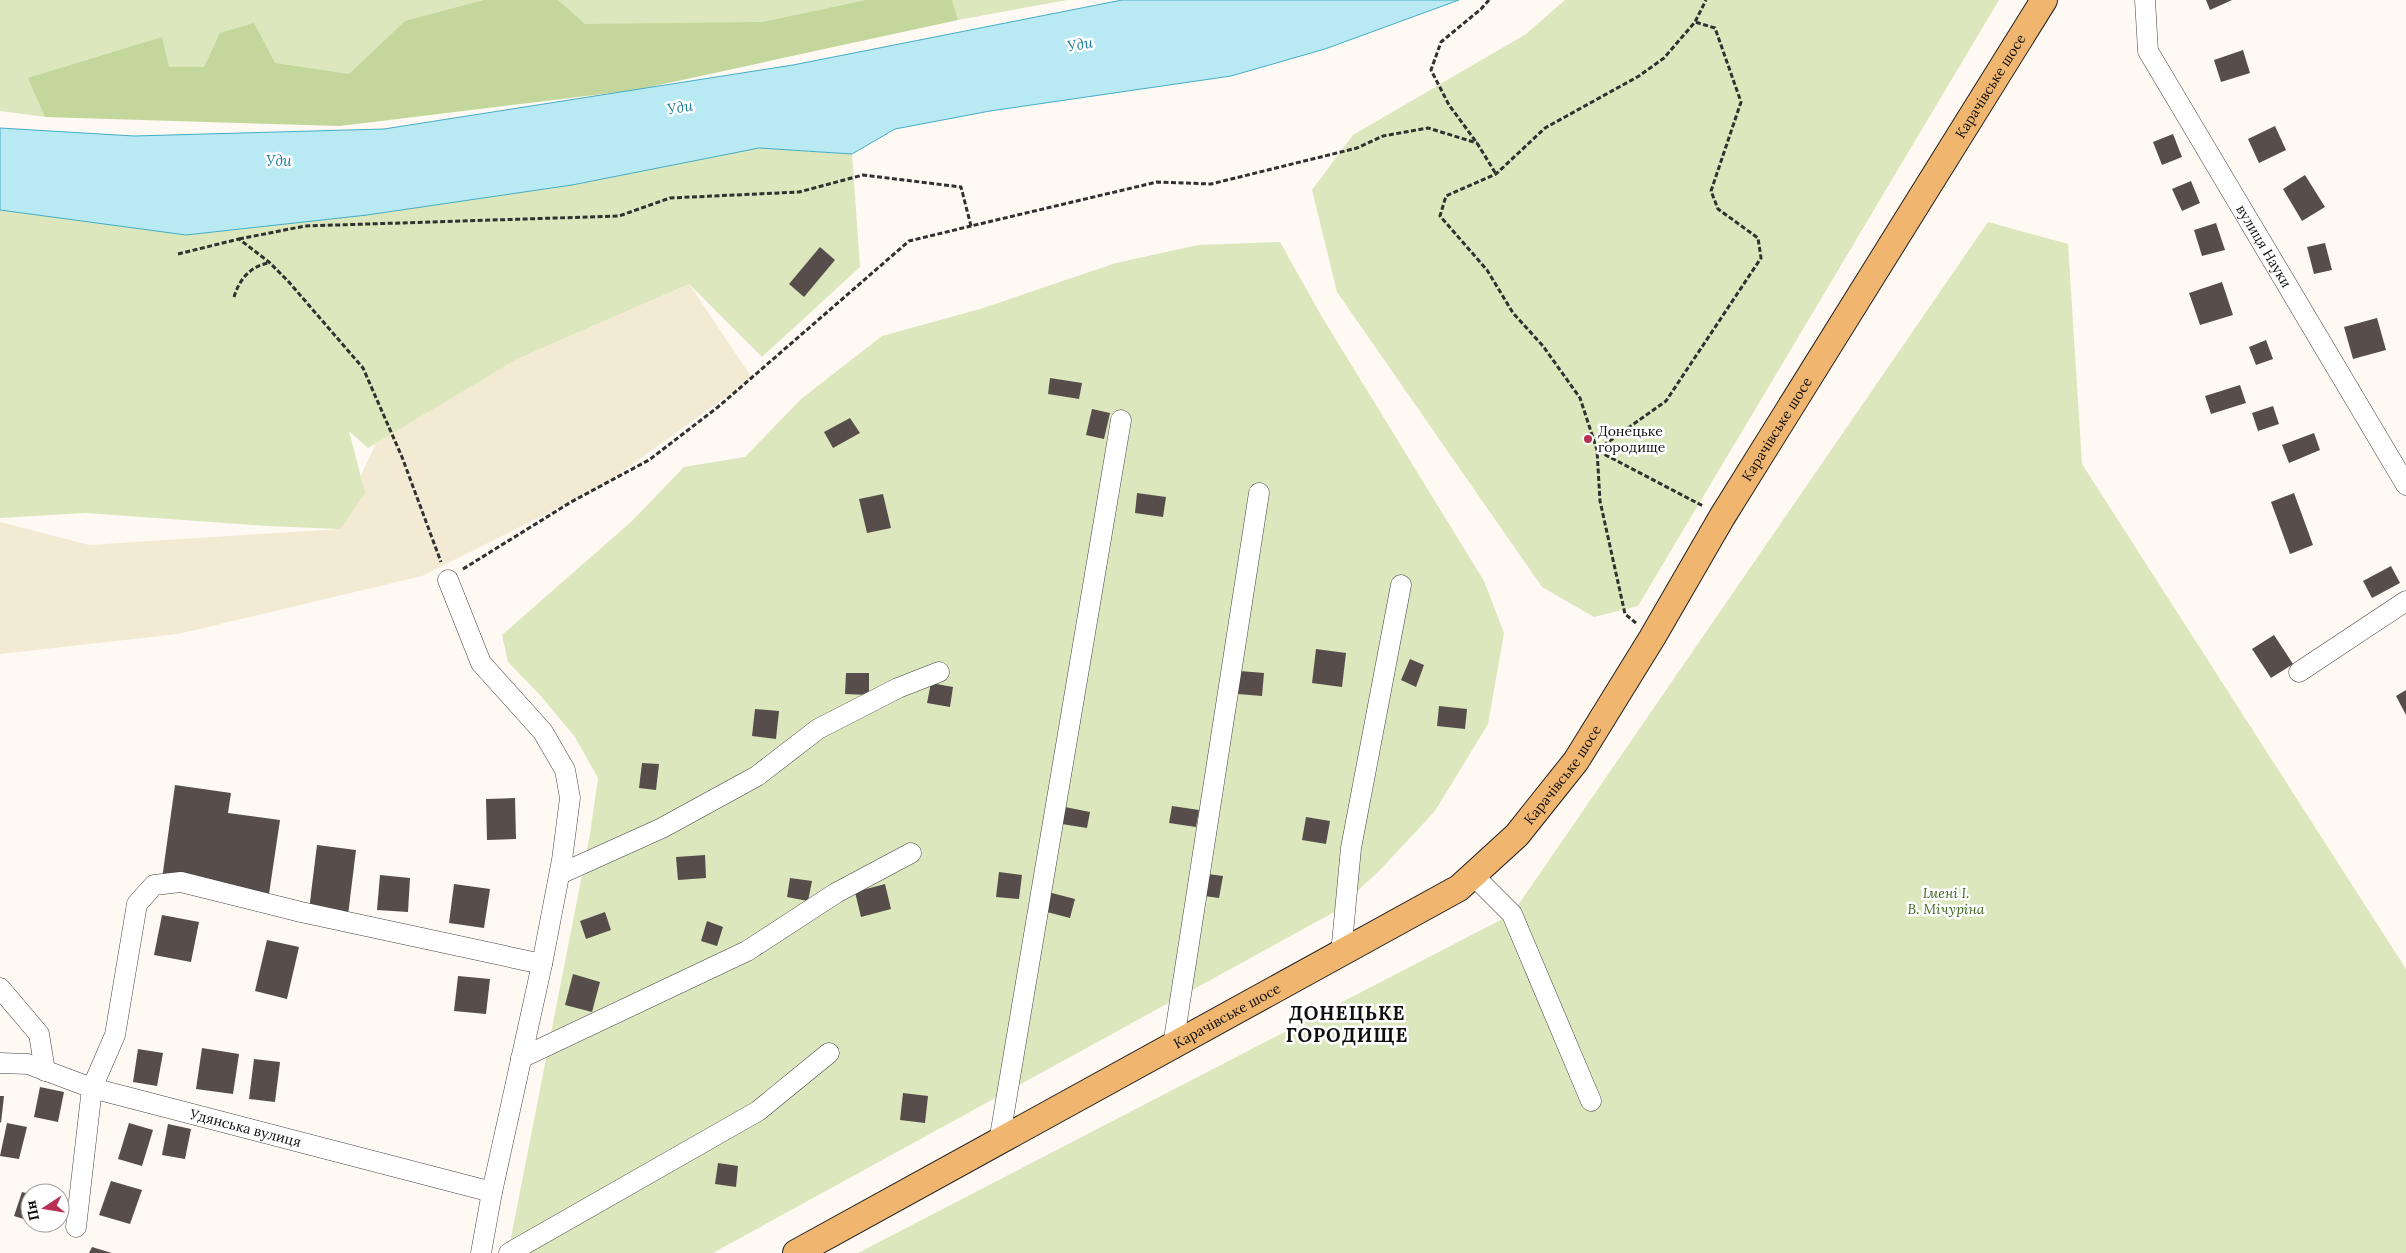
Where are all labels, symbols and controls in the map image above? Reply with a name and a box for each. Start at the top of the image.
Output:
street label: Карачівське шосе [1951,30,2030,142]
water label: Уди [1066,33,1094,55]
water label: Уди [666,96,694,118]
water label: Уди [266,151,292,170]
street label: вулиця Науки [2232,201,2296,291]
street label: Карачівське шосе [1738,373,1816,485]
place label: Донецьке городище [1598,422,1666,456]
marker: Донецьке городище [1582,433,1594,445]
street label: Карачівське шосе [1520,721,1605,828]
park label: Імені І. В. Мічуріна [1908,884,1985,918]
street label: Карачівське шосе [1170,979,1284,1052]
district label: ДОНЕЦЬКЕ ГОРОДИЩЕ [1286,1001,1408,1047]
street label: Удянська вулиця [187,1105,303,1151]
north arrow [20,1183,70,1233]
text: Пн [21,1199,43,1222]

